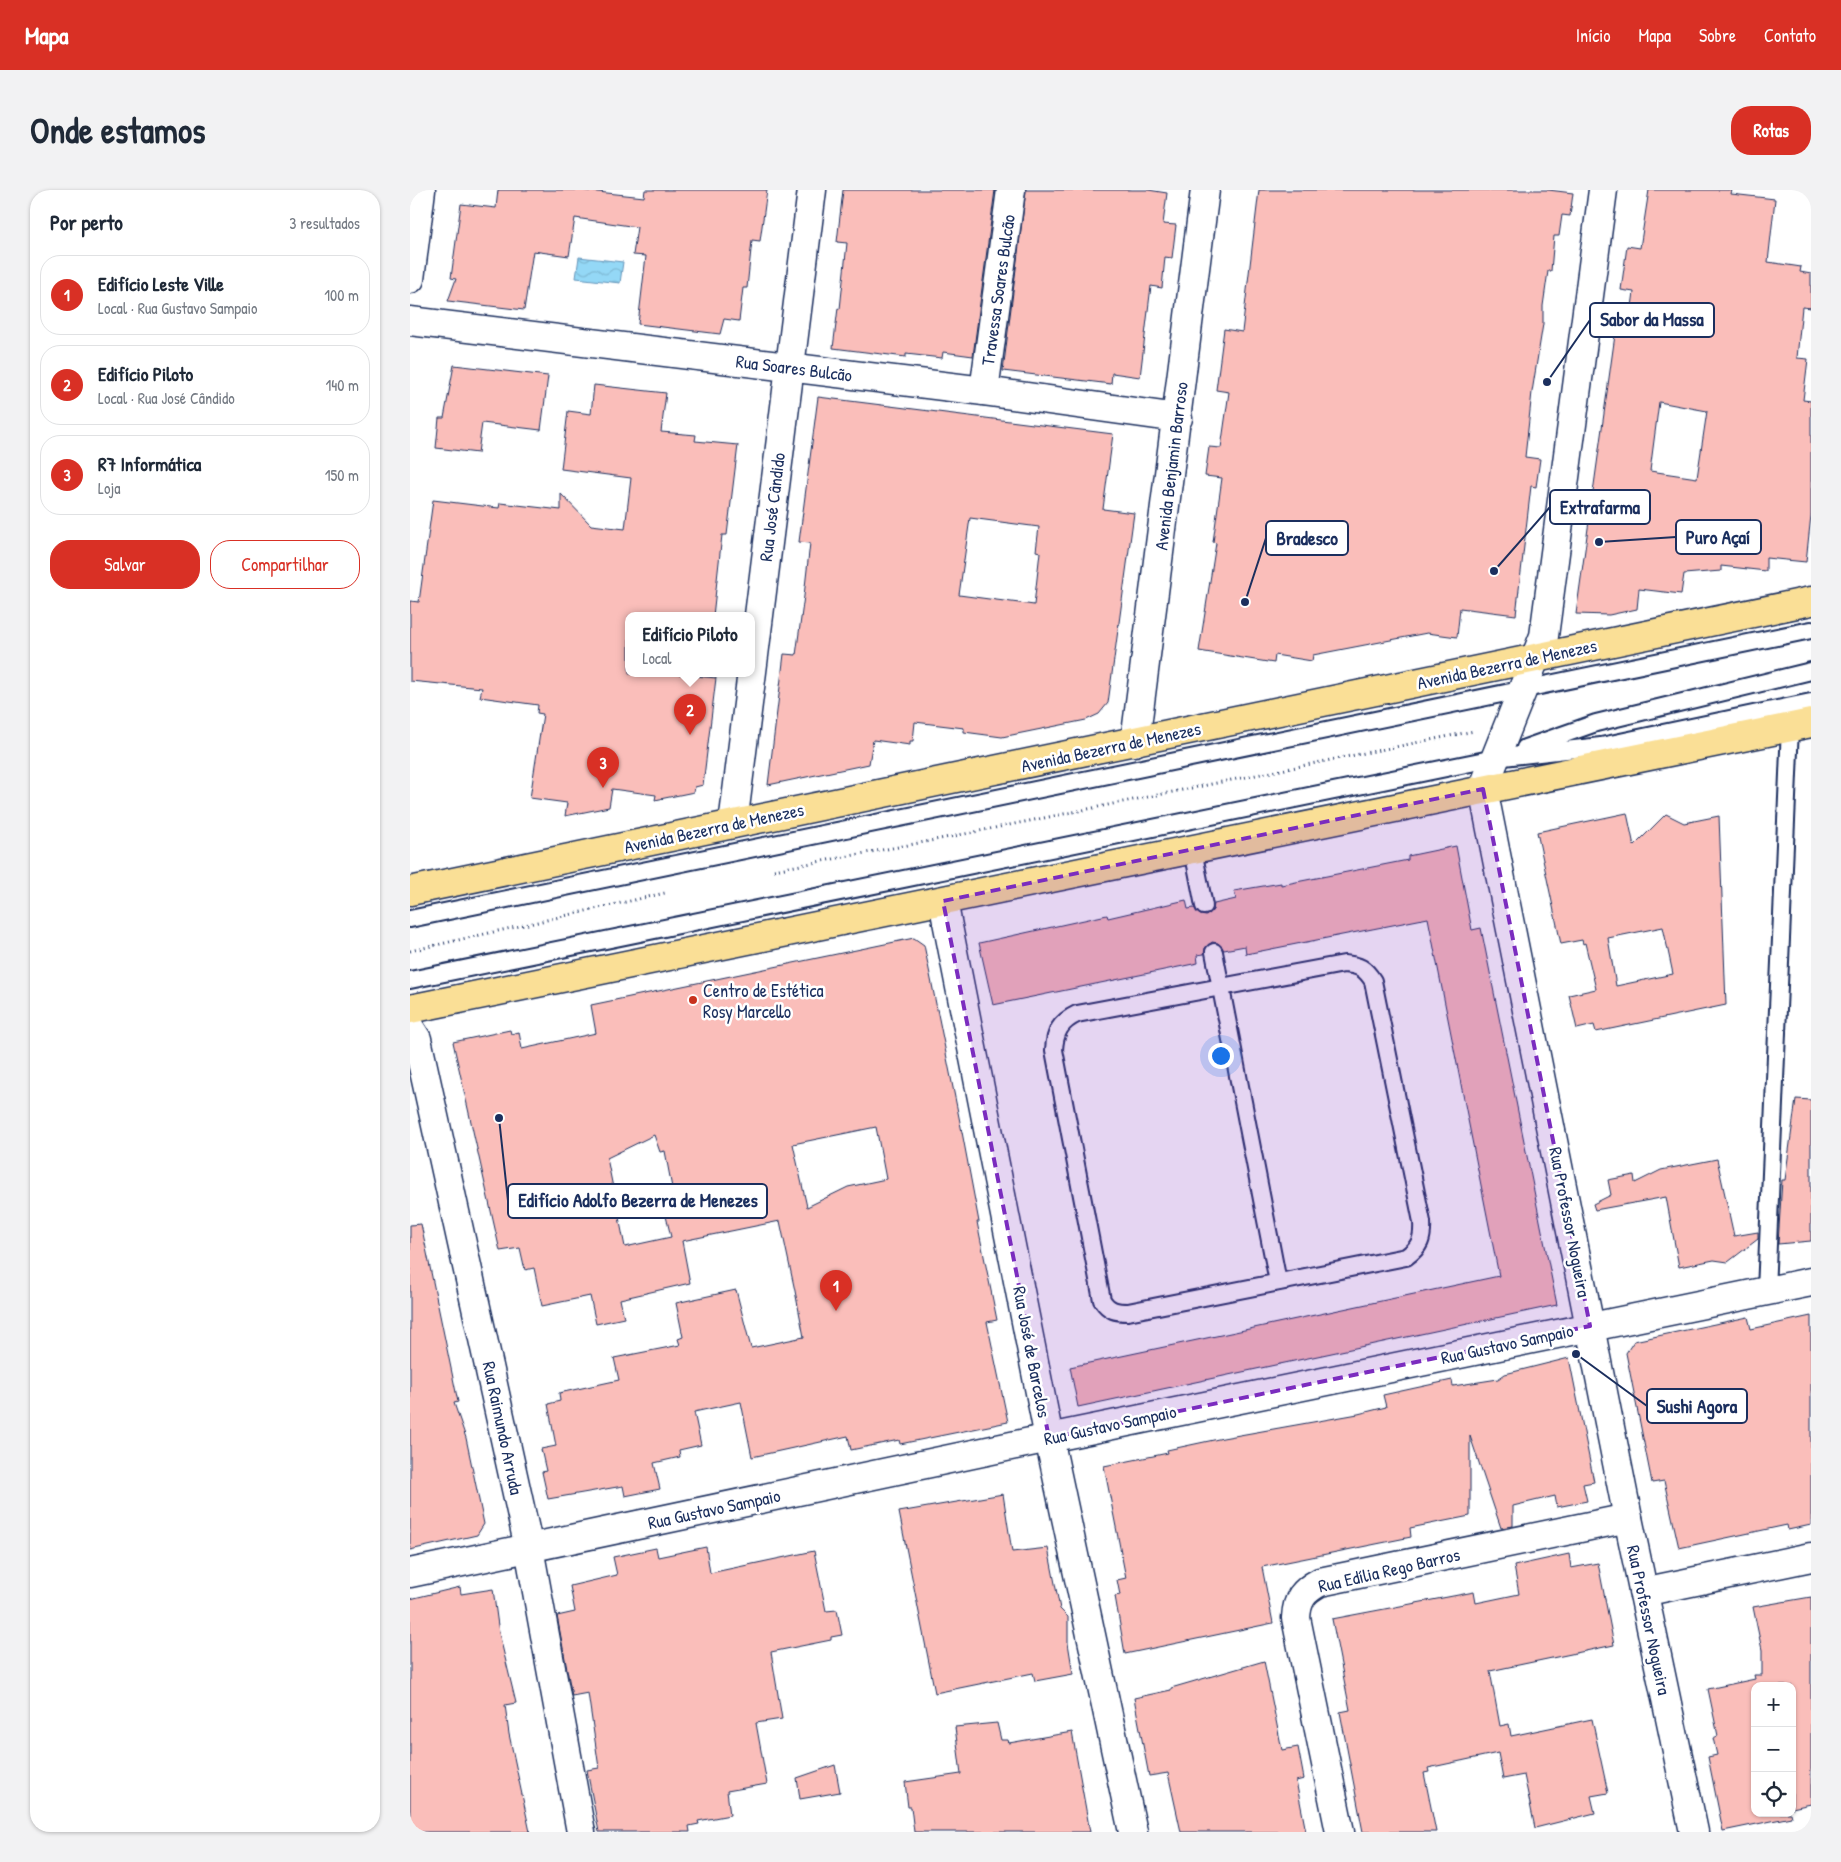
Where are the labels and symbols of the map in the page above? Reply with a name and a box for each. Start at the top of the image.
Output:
street label: Travessa Soares Bulcão [975,213,1021,367]
callout: Sabor da Massa [1590,303,1714,337]
text: Sabor da Massa [1600,306,1704,332]
street label: Rua Soares Bulcão [735,348,853,388]
street label: Avenida Benjamin Barroso [1148,380,1194,552]
street label: Rua José Cândido [753,451,791,563]
callout: Extrafarma [1550,490,1650,524]
text: Extrafarma [1560,494,1641,520]
callout: Puro Açaí [1676,520,1761,554]
callout: Bradesco [1266,521,1348,555]
text: Puro Açaí [1686,524,1750,550]
text: Bradesco [1276,525,1338,551]
street label: Avenida Bezerra de Menezes [1415,633,1599,695]
pin: 2 [674,694,706,735]
street label: Avenida Bezerra de Menezes [1019,716,1203,778]
pin: 3 [587,747,619,788]
street label: Avenida Bezerra de Menezes [622,797,806,859]
place label: Centro de Estética Rosy Marcello [703,978,824,1024]
marker: Centro de Estética Rosy Marcello [687,994,699,1006]
your location [1208,1043,1234,1069]
street label: Rua Professor Nogueira [1543,1145,1597,1299]
callout: Edifício Adolfo Bezerra de Menezes [508,1184,767,1218]
text: Edifício Adolfo Bezerra de Menezes [518,1187,759,1213]
pin: 1 [820,1270,852,1311]
street label: Rua José de Barcelos [1007,1284,1057,1420]
street label: Rua Gustavo Sampaio [1438,1318,1576,1370]
street label: Rua Raimundo Arruda [477,1359,529,1497]
callout: Sushi Agora [1647,1389,1747,1423]
text: Sushi Agora [1657,1393,1738,1420]
street label: Rua Gustavo Sampaio [1041,1399,1179,1451]
street label: Rua Gustavo Sampaio [645,1483,783,1535]
street label: Rua Edília Rego Barros [1316,1542,1462,1598]
street label: Rua Professor Nogueira [1621,1543,1677,1697]

